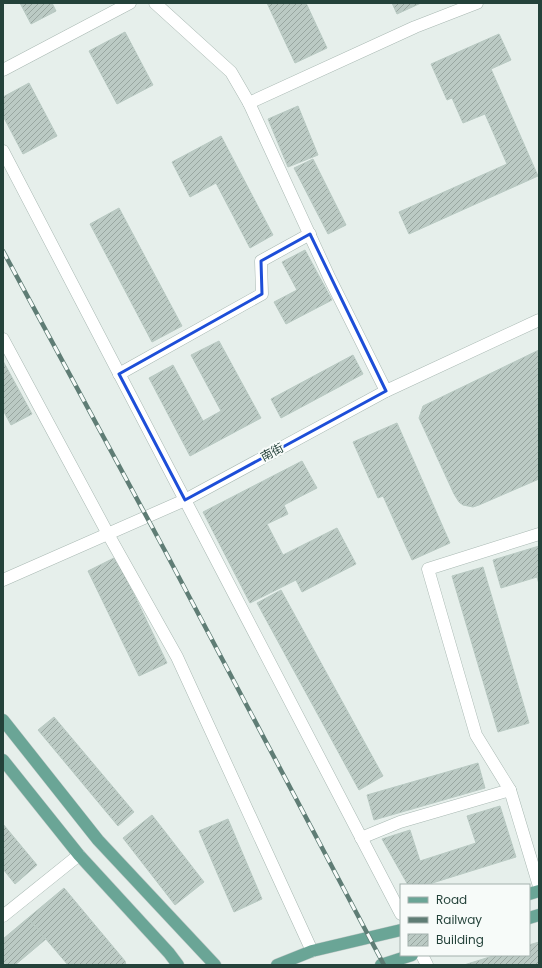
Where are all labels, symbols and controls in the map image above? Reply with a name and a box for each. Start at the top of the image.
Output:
street label: 南街 [257,439,287,465]
legend [400,884,530,956]
text: Road [436,891,467,908]
text: Railway [436,911,482,928]
text: Building [436,931,484,948]

